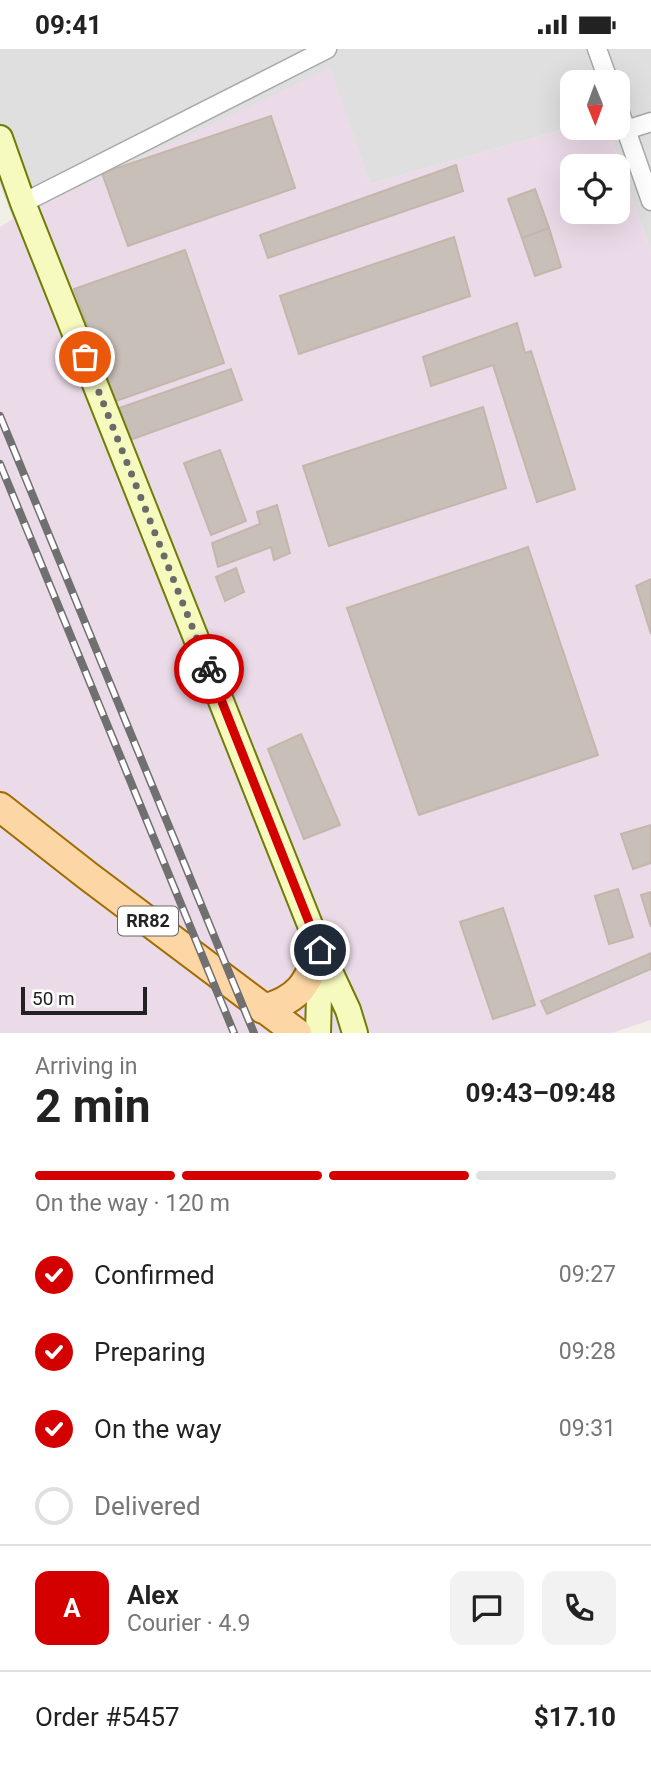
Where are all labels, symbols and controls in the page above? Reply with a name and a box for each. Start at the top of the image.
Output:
text: 09:41 [35,10,102,40]
north arrow [560,70,630,140]
map controls [560,70,630,224]
button: locate [560,154,630,224]
pin [55,327,115,387]
icon: bag [66,338,104,376]
courier [174,634,244,704]
icon: bike [190,650,228,688]
road number: RR82 [118,907,178,935]
pin [290,920,350,980]
icon: home [301,931,339,969]
scale bar [21,984,147,1016]
text: 50 m [32,987,75,1010]
text: Arriving in [35,1053,138,1080]
text: 09:43–09:48 [466,1078,616,1108]
text: 2 min [35,1079,151,1133]
text: On the way · 120 m [35,1190,230,1217]
icon: check [35,1256,73,1294]
text: Confirmed [94,1260,215,1290]
text: 09:27 [559,1261,616,1288]
icon: check [35,1333,73,1371]
text: Preparing [94,1337,206,1367]
text: 09:28 [559,1338,616,1365]
icon: check [35,1410,73,1448]
text: On the way [94,1414,222,1444]
text: 09:31 [559,1415,616,1442]
text: Delivered [94,1491,201,1521]
button: chat [450,1571,524,1645]
button: phone [542,1571,616,1645]
text: Alex [127,1580,179,1610]
text: A [63,1593,81,1623]
text: Courier · 4.9 [127,1610,250,1637]
text: Order #5457 [35,1702,180,1732]
text: $17.10 [534,1702,616,1732]

